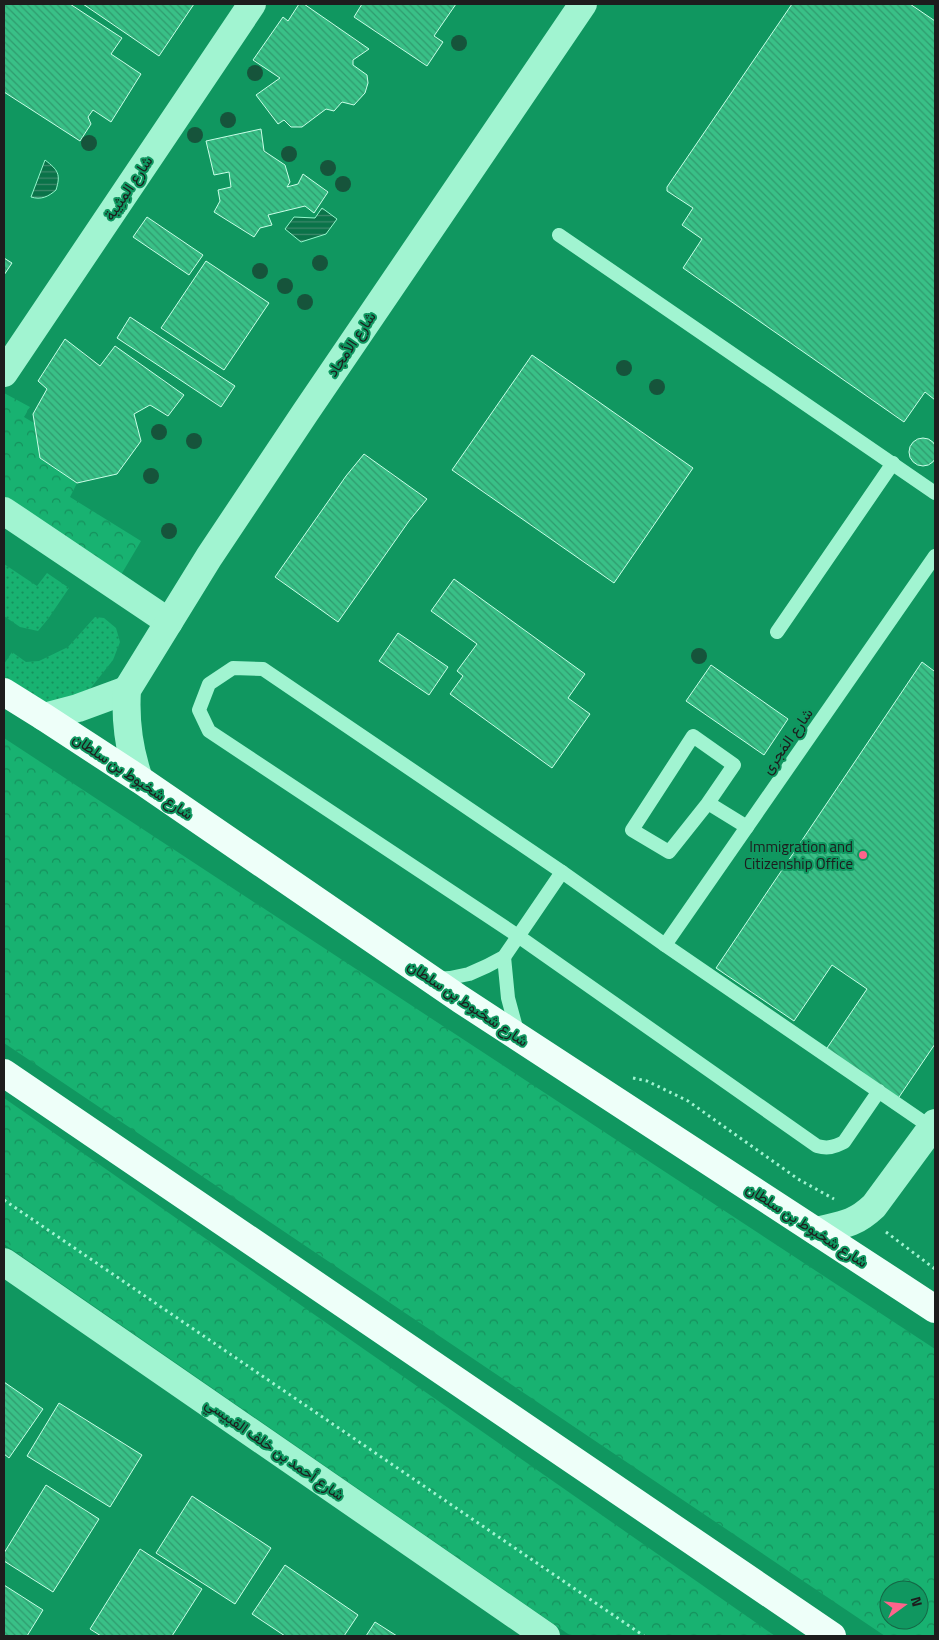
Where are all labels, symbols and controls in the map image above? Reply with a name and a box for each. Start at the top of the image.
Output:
street label: شارع المِثِيبة [98,151,158,225]
street label: شارع الأمجاد [321,306,382,381]
street label: شارع المَجرى [756,703,818,779]
street label: شارع شخبوط بن سلطان [68,727,198,825]
place label: Immigration and Citizenship Office [744,835,853,875]
marker: Immigration and Citizenship Office [857,849,869,861]
street label: شارع شخبوط بن سلطان [403,954,533,1052]
street label: شارع شخبوط بن سلطان [742,1177,873,1273]
street label: شارع أحمد بن خلف القبيسي [199,1392,350,1508]
north arrow [879,1580,929,1630]
text: N [906,1594,928,1609]

